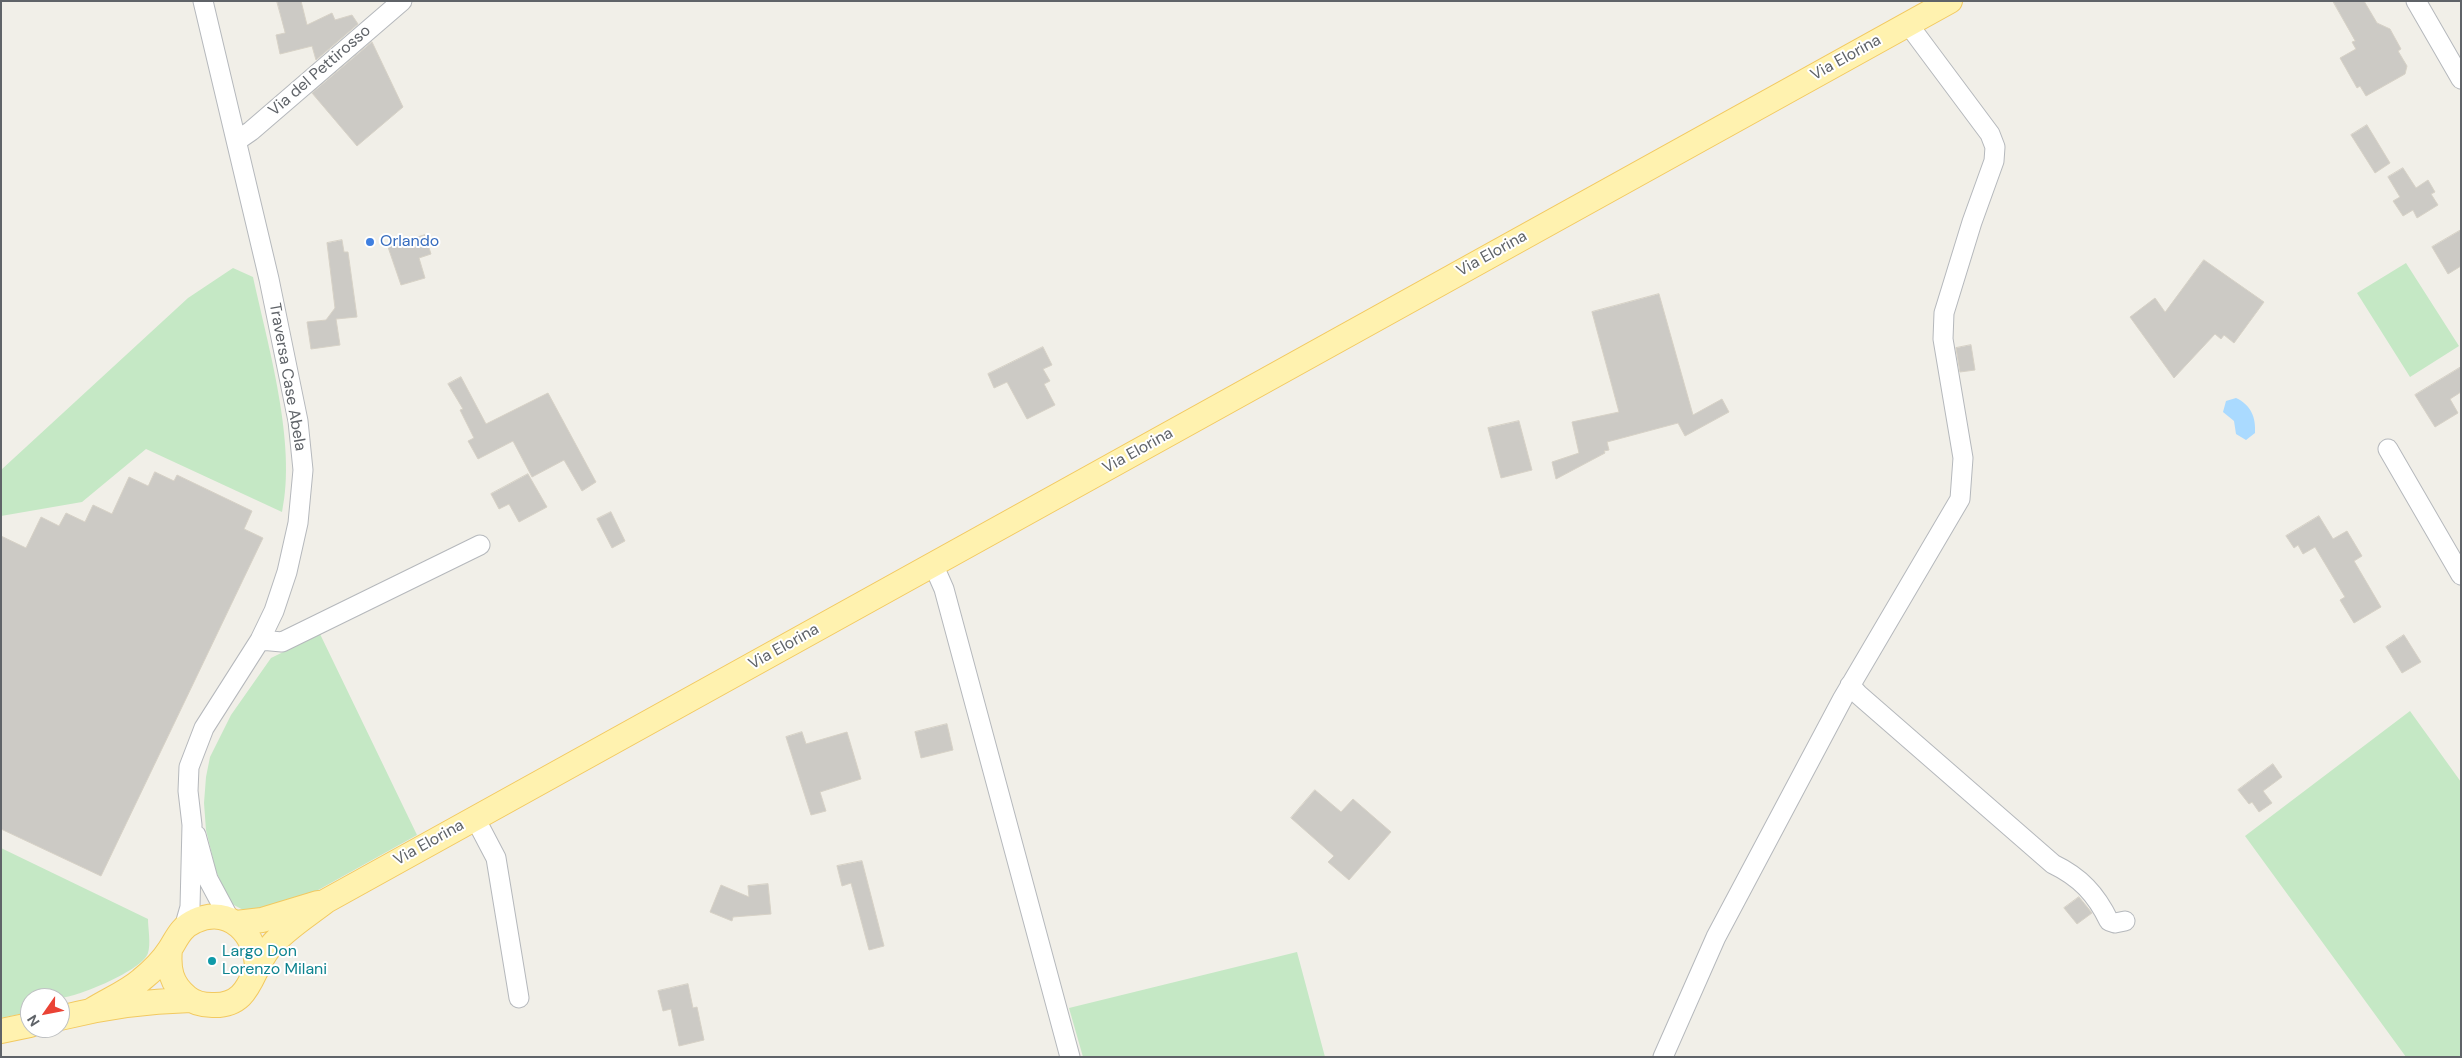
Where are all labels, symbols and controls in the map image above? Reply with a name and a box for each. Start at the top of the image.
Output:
street label: Via del Pettirosso [265,21,375,121]
street label: Via Elorina [1808,31,1884,85]
street label: Via Elorina [1454,227,1530,281]
place label: Orlando [380,232,439,252]
marker: Orlando [364,236,376,248]
street label: Traversa Case Abela [265,301,309,453]
street label: Via Elorina [1100,424,1176,478]
street label: Via Elorina [746,620,822,674]
street label: Via Elorina [391,816,467,870]
place label: Largo Don Lorenzo Milani [222,942,327,980]
marker: Largo Don Lorenzo Milani [206,955,218,967]
north arrow [20,988,70,1038]
text: N [23,1011,44,1030]

